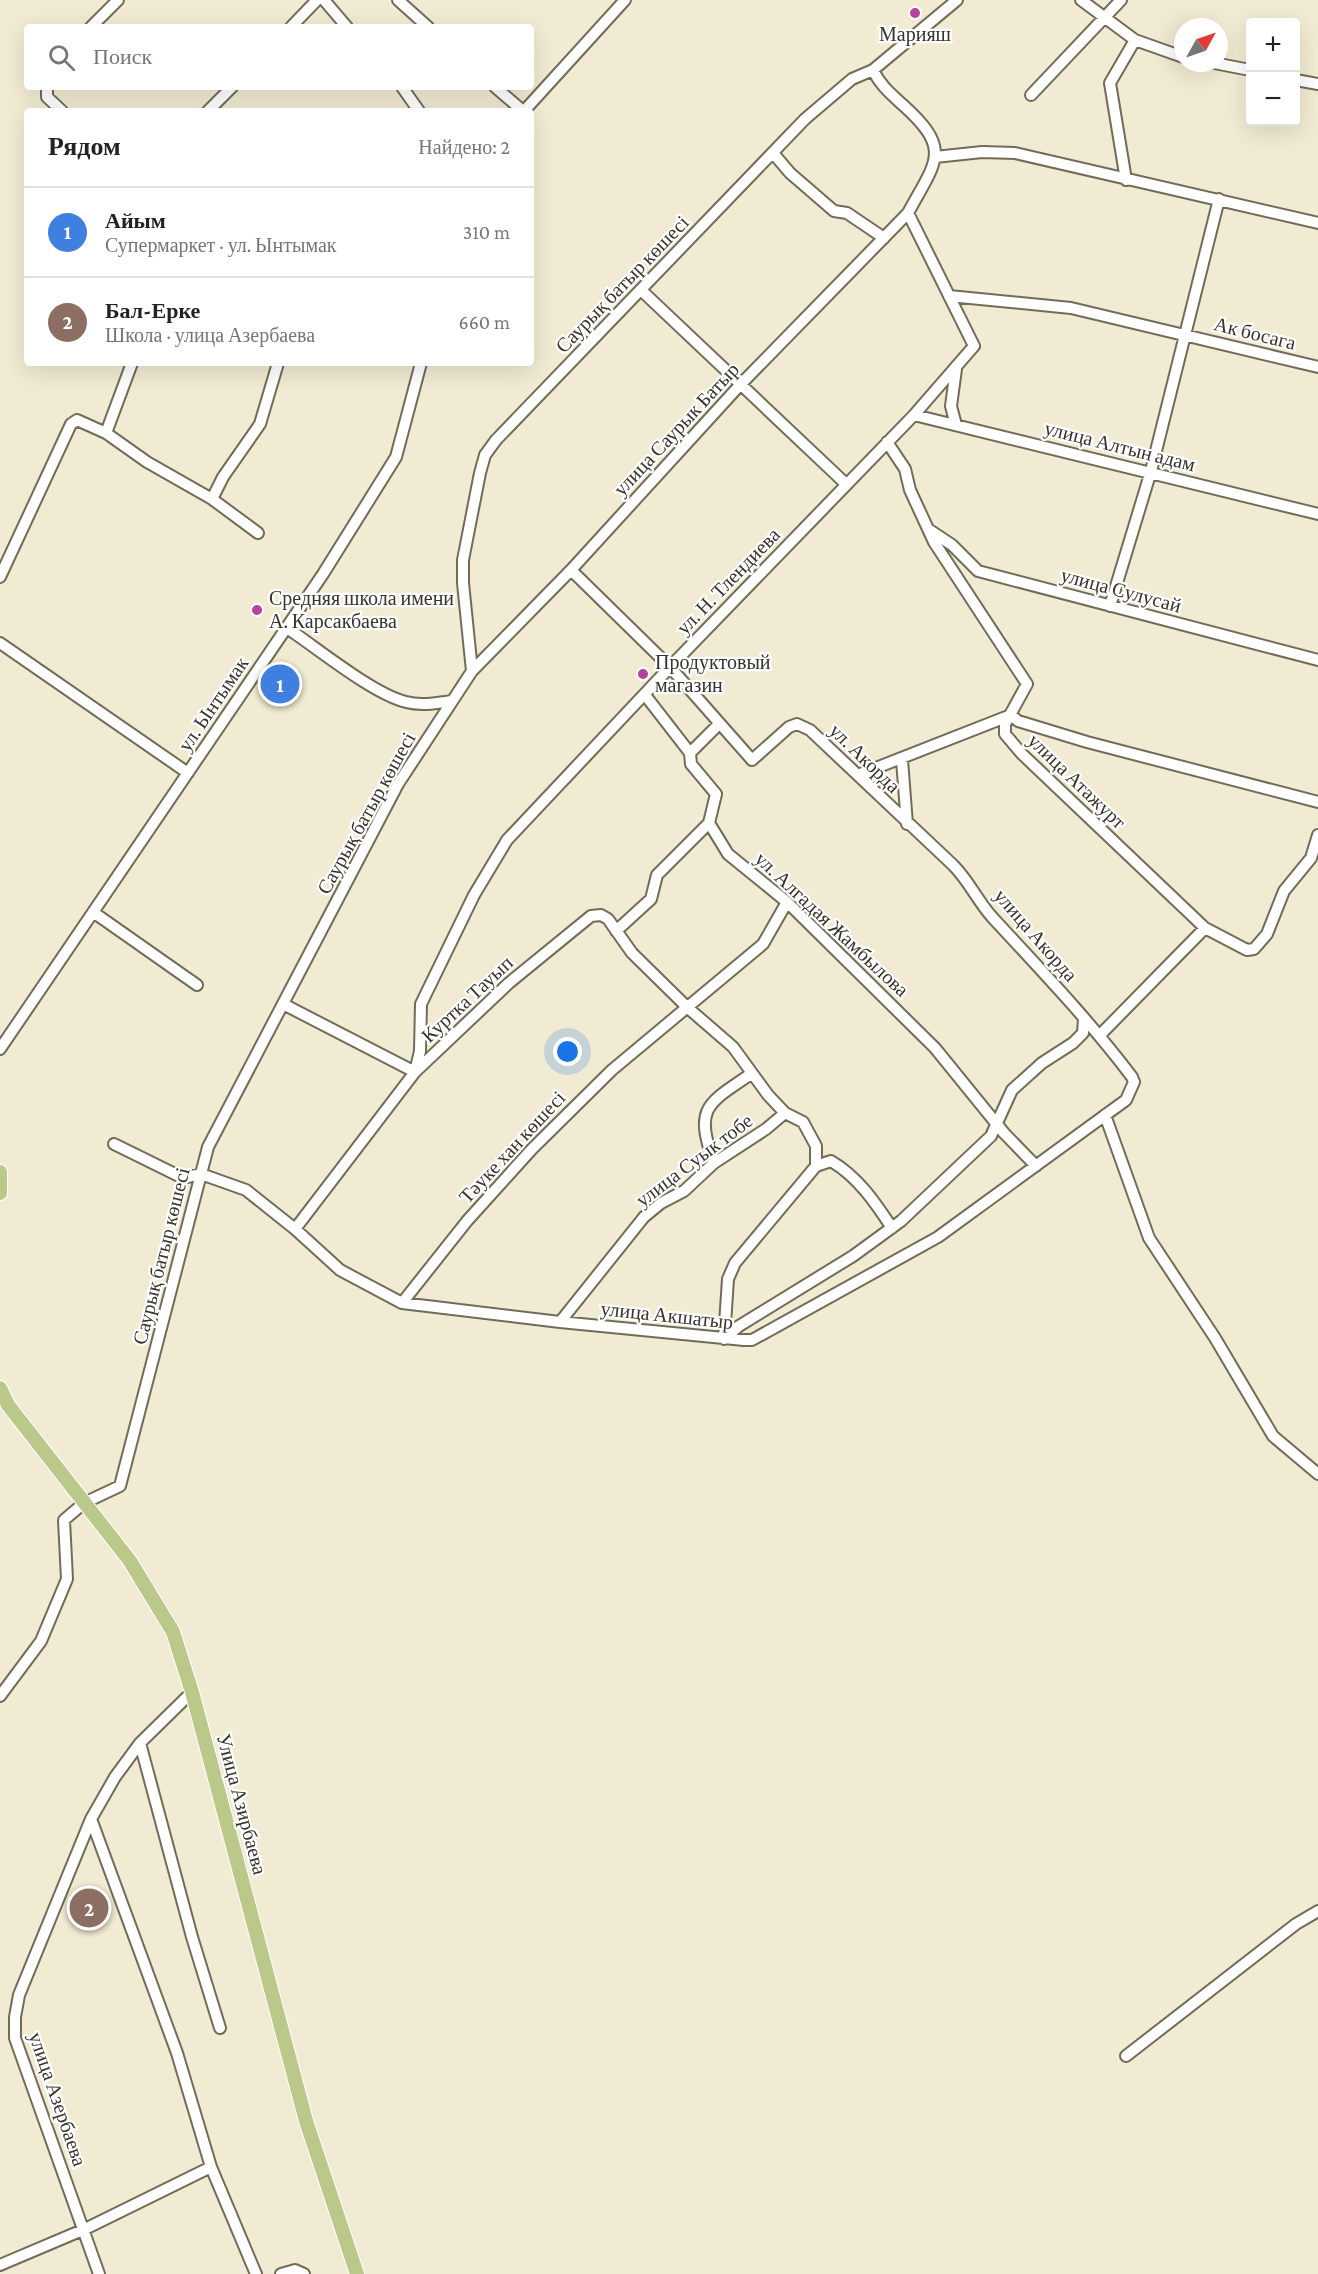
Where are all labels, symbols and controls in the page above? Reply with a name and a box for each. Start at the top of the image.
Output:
marker: Марияш [908,6,922,20]
north arrow [1174,18,1228,72]
map controls [1246,18,1300,126]
button: + [1246,18,1300,72]
place label: Марияш [879,23,952,46]
search box [24,24,534,90]
icon: search [45,41,78,74]
text: Поиск [93,44,152,69]
button: − [1246,72,1300,126]
text: Рядом [48,132,121,161]
text: Найдено: 2 [418,136,510,158]
text: Айым [105,208,166,233]
street label: Саурық батыр көшесі [551,211,694,358]
text: 1 [64,221,71,243]
text: 310 m [463,221,510,243]
text: Супермаркет · ул. Ынтымак [105,234,337,256]
text: Бал-Ерке [105,298,200,323]
text: 2 [62,311,73,333]
text: 660 m [459,311,510,333]
street label: Ак босага [1212,312,1298,354]
text: Школа · улица Азербаева [105,324,315,346]
street label: улица Саурык Батыр [609,358,744,501]
street label: улица Алтын адам [1042,417,1198,476]
street label: ул. Н. Тлендиева [672,523,785,639]
street label: улица Сулусай [1058,563,1184,618]
place label: Средняя школа имени А. Карсакбаева [269,587,454,633]
marker: Средняя школа имени А. Карсакбаева [250,603,264,617]
place label: Продуктовый магазин [655,651,771,696]
street label: ул. Ынтымак [173,652,254,756]
pin: 1 [260,662,300,706]
marker: Продуктовый магазин [636,667,650,681]
street label: ул. Акорда [825,719,905,798]
street label: Саурық батыр көшесі [312,728,421,898]
street label: улица Атажурт [1023,729,1130,834]
street label: ул. Алгадая Жамбылова [750,847,913,1002]
street label: улица Акорда [989,884,1082,986]
street label: Куртка Тауып [417,951,518,1047]
your location [553,1037,582,1066]
street label: Тәуке хан көшесі [455,1086,570,1208]
street label: улица Суык тобе [631,1109,757,1212]
street label: Саурық батыр көшесі [128,1165,195,1347]
street label: улица Акшатыр [599,1297,734,1334]
street label: Улица Азирбаева [212,1731,271,1877]
pin: 2 [70,1886,109,1930]
street label: улица Азербаева [24,2029,91,2169]

